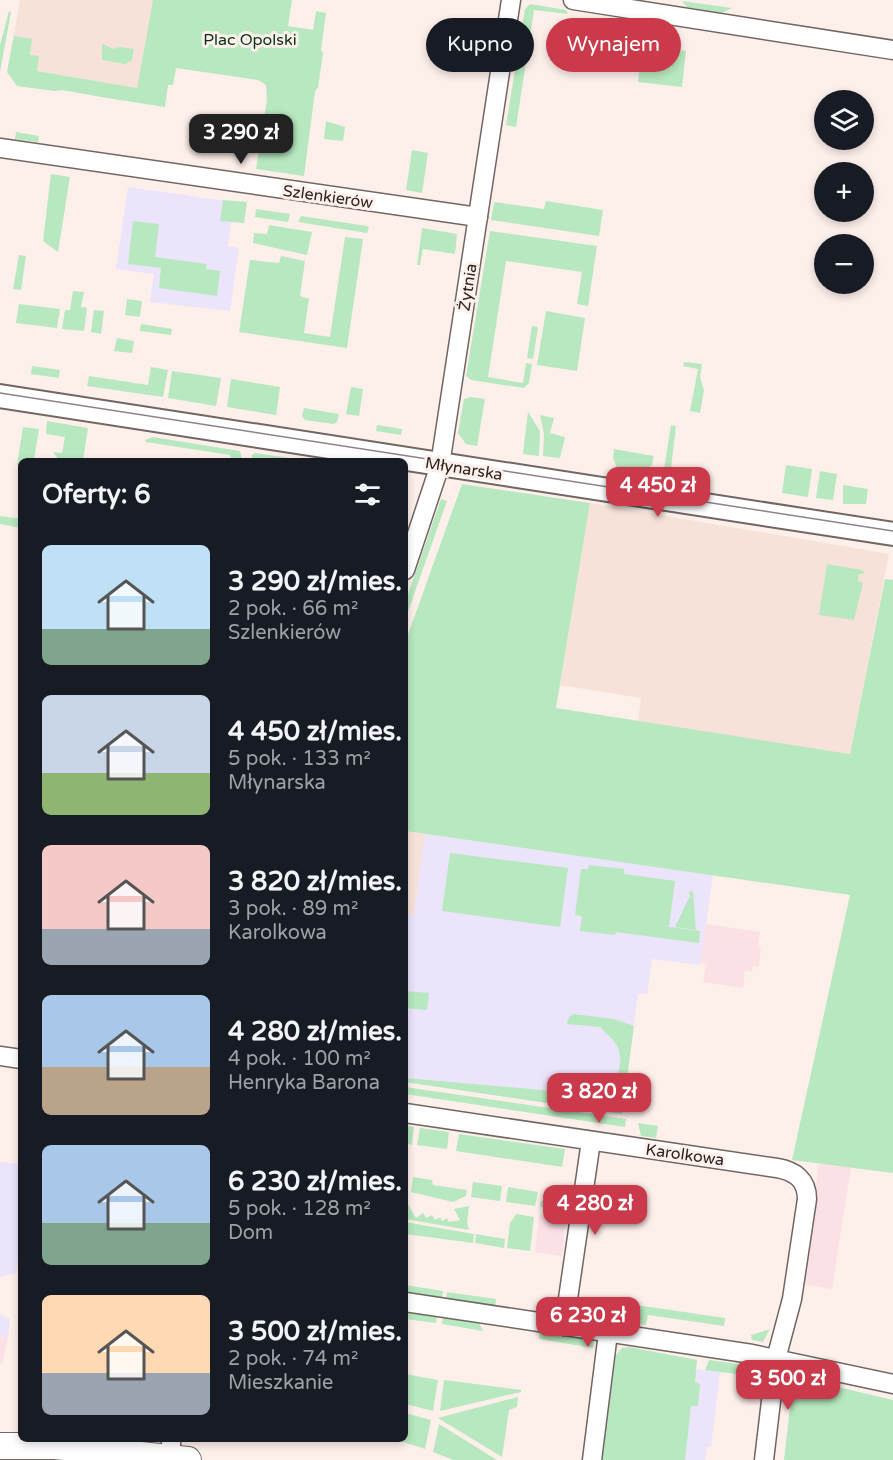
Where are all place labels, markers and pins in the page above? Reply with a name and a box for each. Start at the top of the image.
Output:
pin: 3 290 zł [179,114,303,165]
pin: 4 450 zł [596,467,720,518]
pin: 3 820 zł [537,1073,661,1124]
pin: 4 280 zł [533,1185,657,1236]
pin: 6 230 zł [526,1297,650,1348]
pin: 3 500 zł [726,1360,850,1411]

